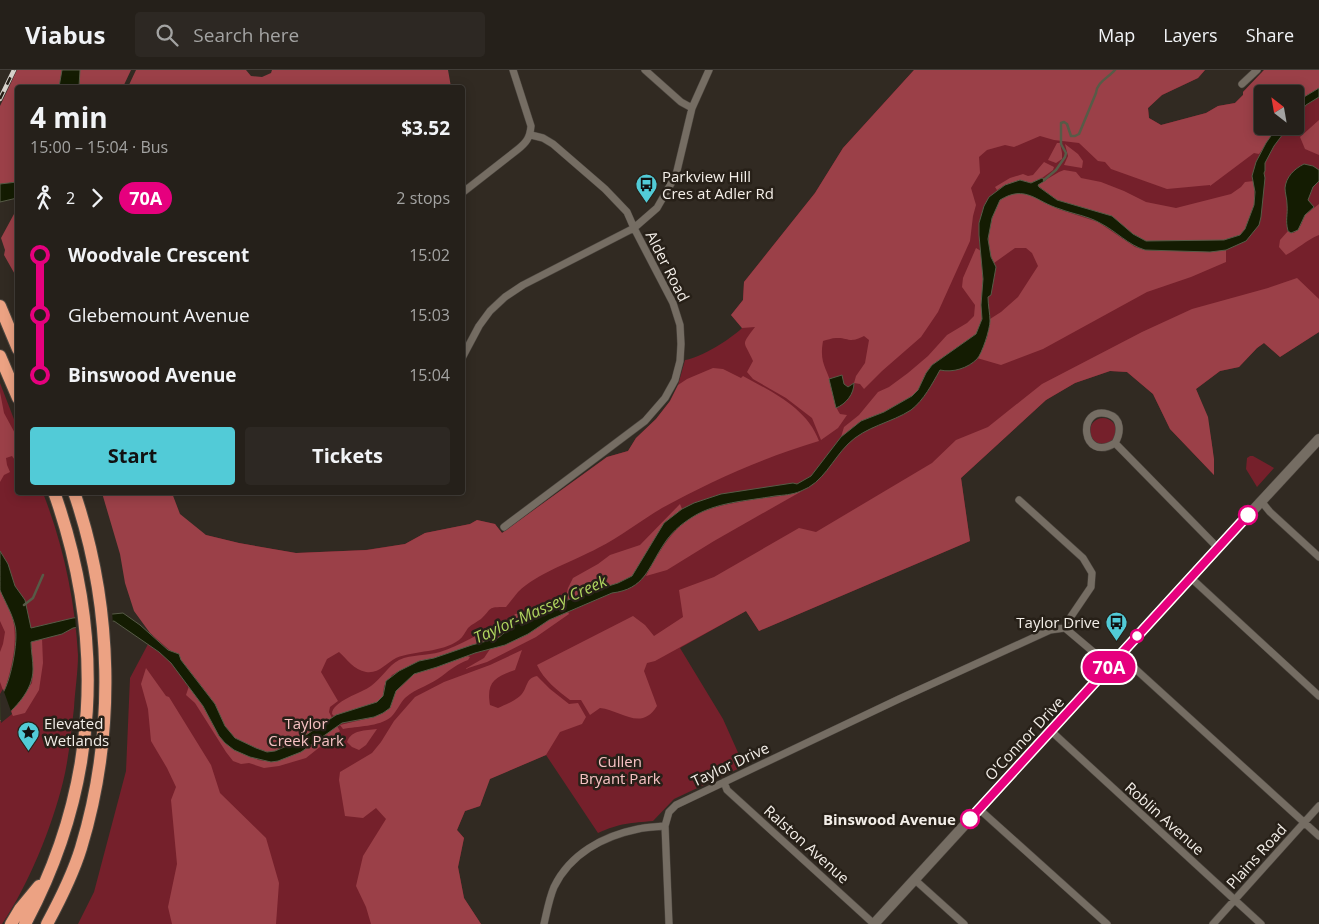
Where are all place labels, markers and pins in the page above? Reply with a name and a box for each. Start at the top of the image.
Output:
place label: Parkview Hill Cres at Adler Rd [662,166,774,203]
bus stop icon: Parkview Hill Cres at Adler Rd [634,173,658,204]
unlabelled marker [1238,505,1258,525]
bus stop icon: Taylor Drive [1104,610,1128,641]
place label: Taylor Drive [1016,612,1100,632]
unlabelled marker [1130,629,1144,643]
place label: Elevated Wetlands [44,713,109,750]
place icon: Elevated Wetlands [16,720,40,751]
place label: Binswood Avenue [823,809,956,829]
marker: Binswood Avenue [960,809,980,829]

